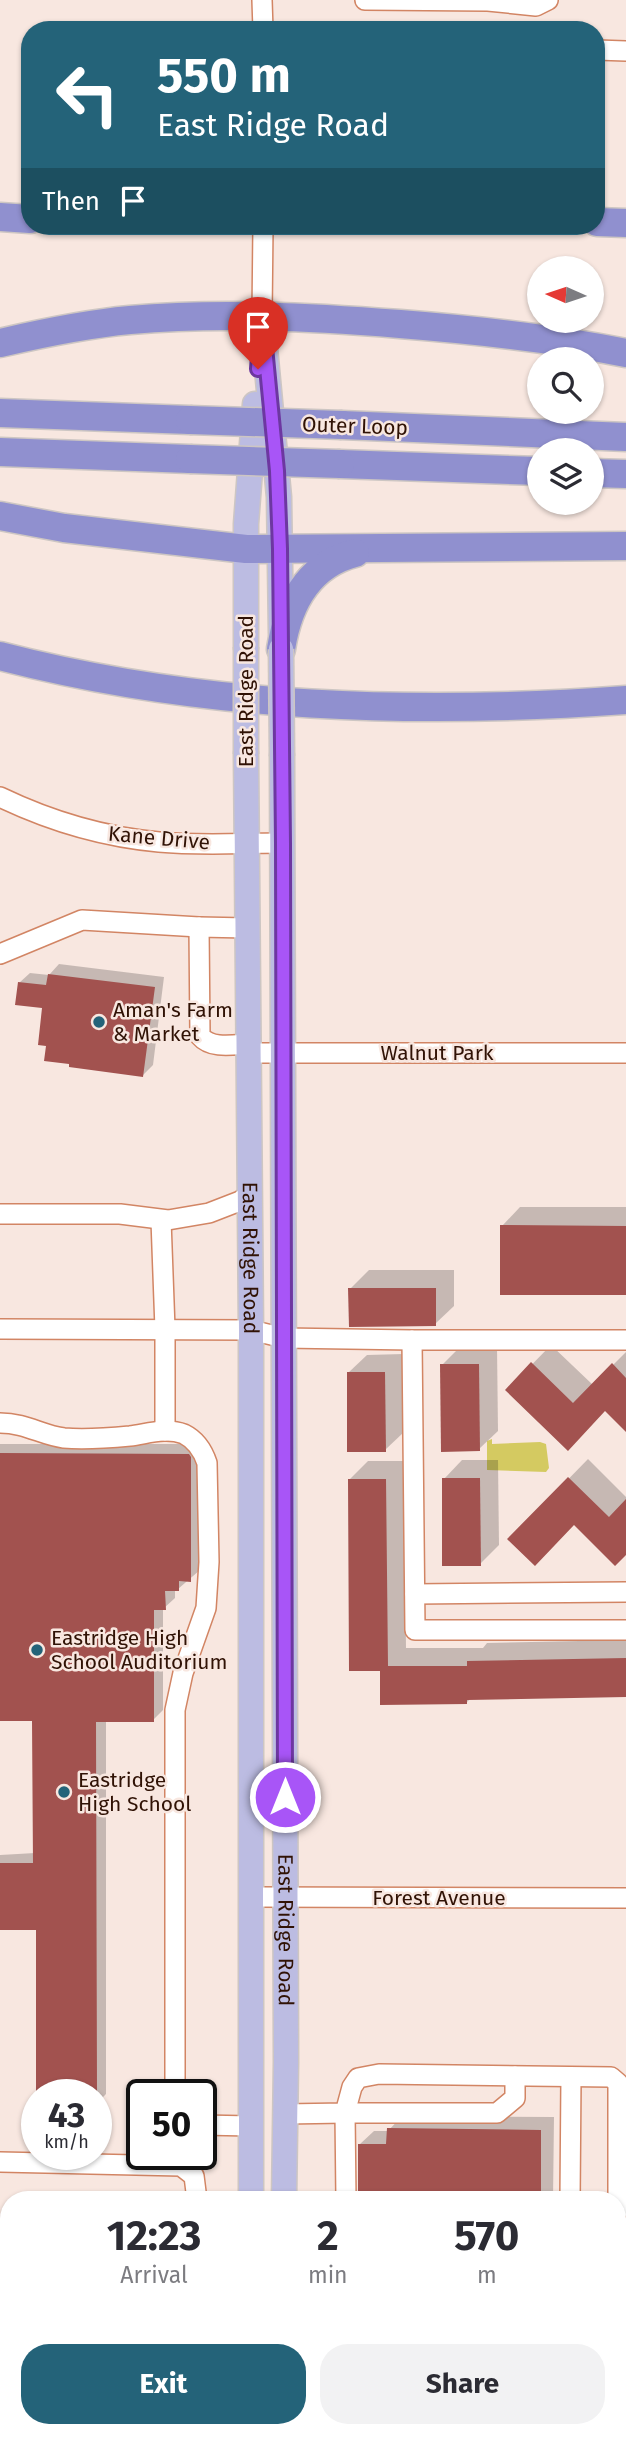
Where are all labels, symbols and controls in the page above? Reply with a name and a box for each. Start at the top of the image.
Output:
text: 550 m [157,46,291,105]
icon: left [42,49,133,140]
text: East Ridge Road [157,106,389,144]
icon: arrive [114,182,152,220]
text: Then [42,186,100,217]
north arrow [527,256,604,332]
map controls [527,256,604,515]
pin [228,297,288,369]
icon: arrive [239,308,277,346]
button: search [527,347,604,424]
street label: Outer Loop [302,411,408,441]
button: layers [527,438,604,515]
street label: East Ridge Road [233,615,259,767]
street label: Kane Drive [107,821,211,855]
place label: Aman's Farm & Market [113,997,233,1047]
marker: Aman's Farm & Market [91,1014,107,1030]
street label: Walnut Park [380,1040,494,1066]
street label: East Ridge Road [237,1182,264,1334]
place label: Eastridge High School Auditorium [51,1625,228,1675]
marker: Eastridge High School Auditorium [29,1642,45,1658]
position arrow [248,1760,322,1834]
place label: Eastridge High School [78,1767,191,1817]
marker: Eastridge High School [56,1784,72,1800]
street label: East Ridge Road [272,1854,299,2006]
street label: Forest Avenue [372,1885,506,1911]
speed limit sign: 50 [126,2079,217,2170]
text: 43 [48,2094,85,2136]
text: km/h [44,2131,89,2153]
text: 12:23 [107,2211,201,2261]
text: 2 [317,2211,339,2261]
text: 570 [454,2211,519,2261]
text: Arrival [120,2261,188,2289]
text: min [308,2261,348,2289]
text: m [477,2261,497,2289]
button: Exit [21,2344,306,2424]
button: Share [320,2344,605,2424]

